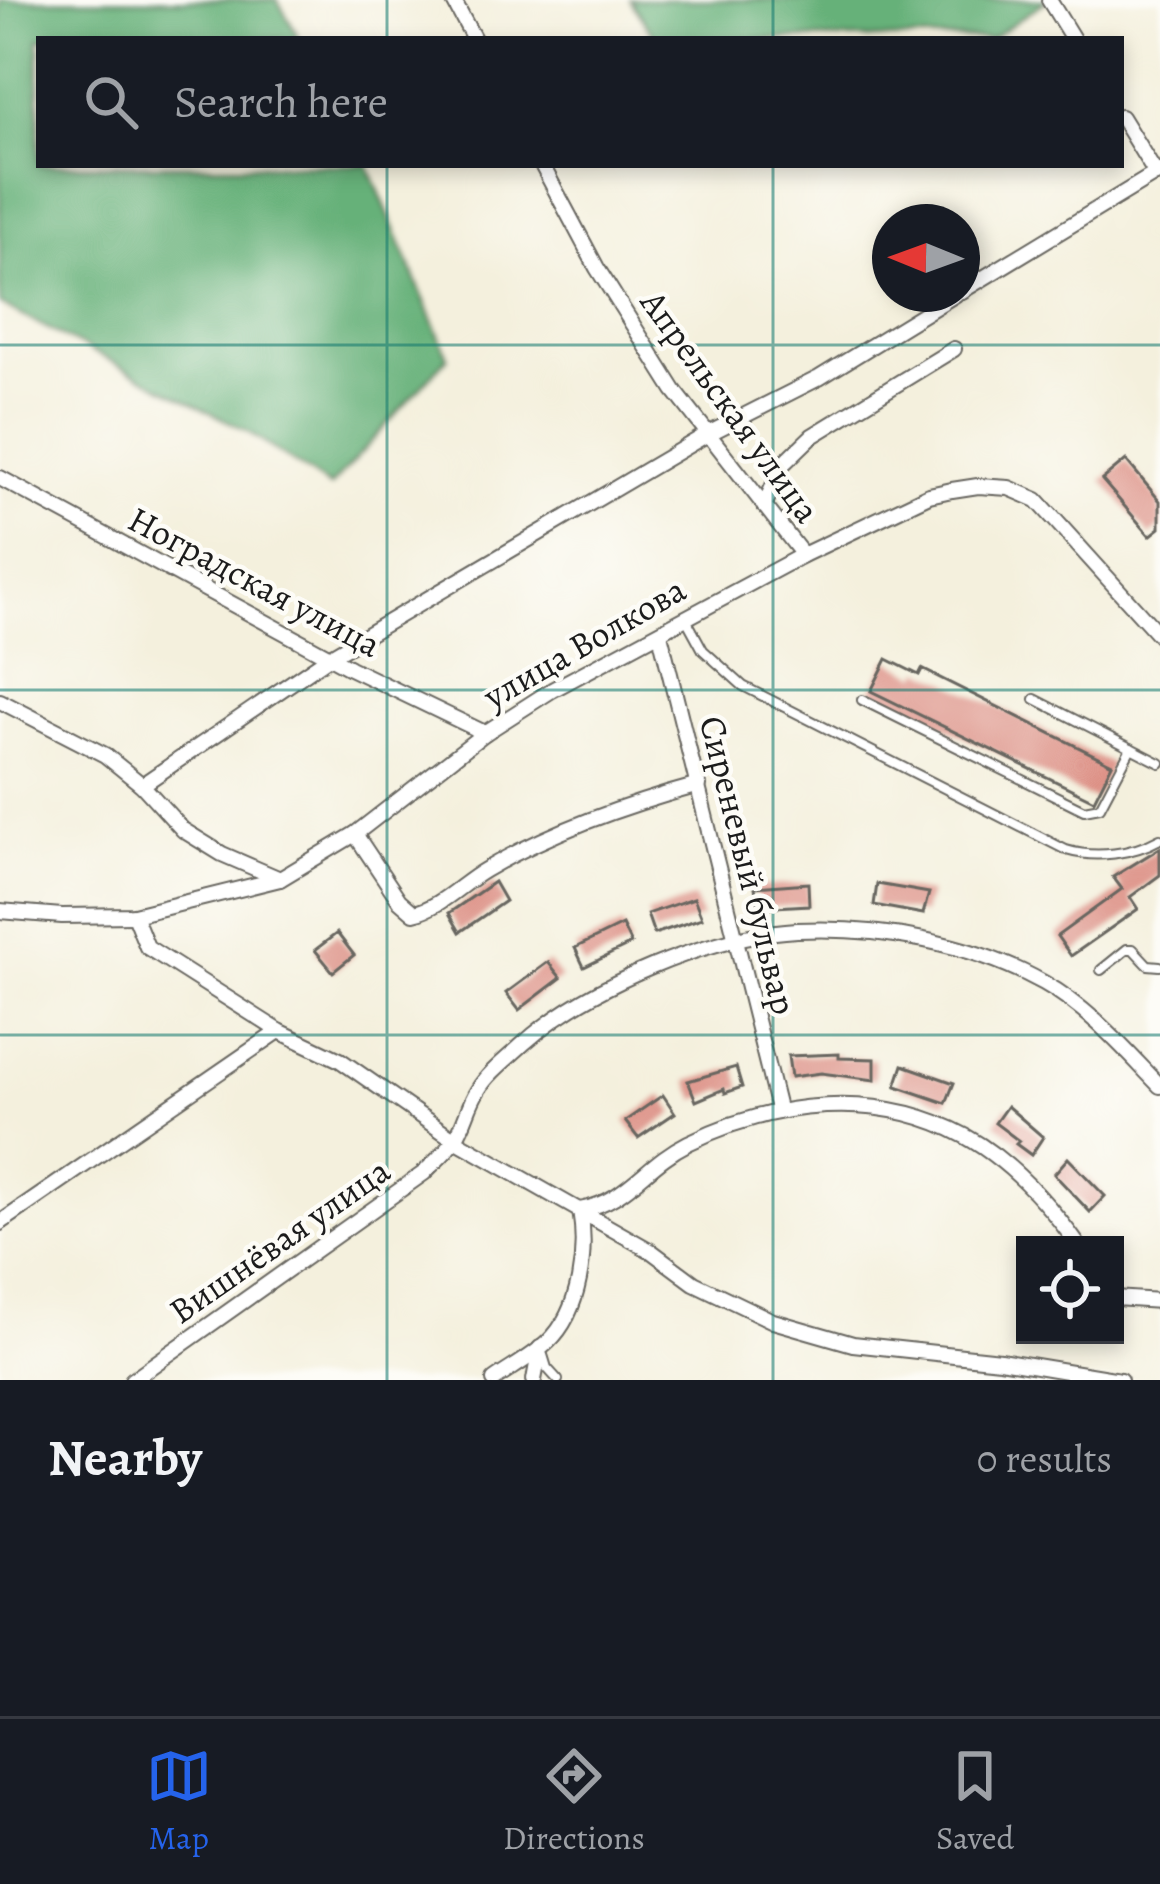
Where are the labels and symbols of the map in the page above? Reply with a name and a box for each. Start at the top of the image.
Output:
north arrow [872,204,980,312]
street label: Апрельская улица [629,279,832,533]
street label: Ноградская улица [120,494,390,669]
street label: улица Волкова [473,564,695,721]
street label: Сиреневый бульвар [688,711,809,1019]
street label: Вишнёвая улица [159,1146,400,1335]

